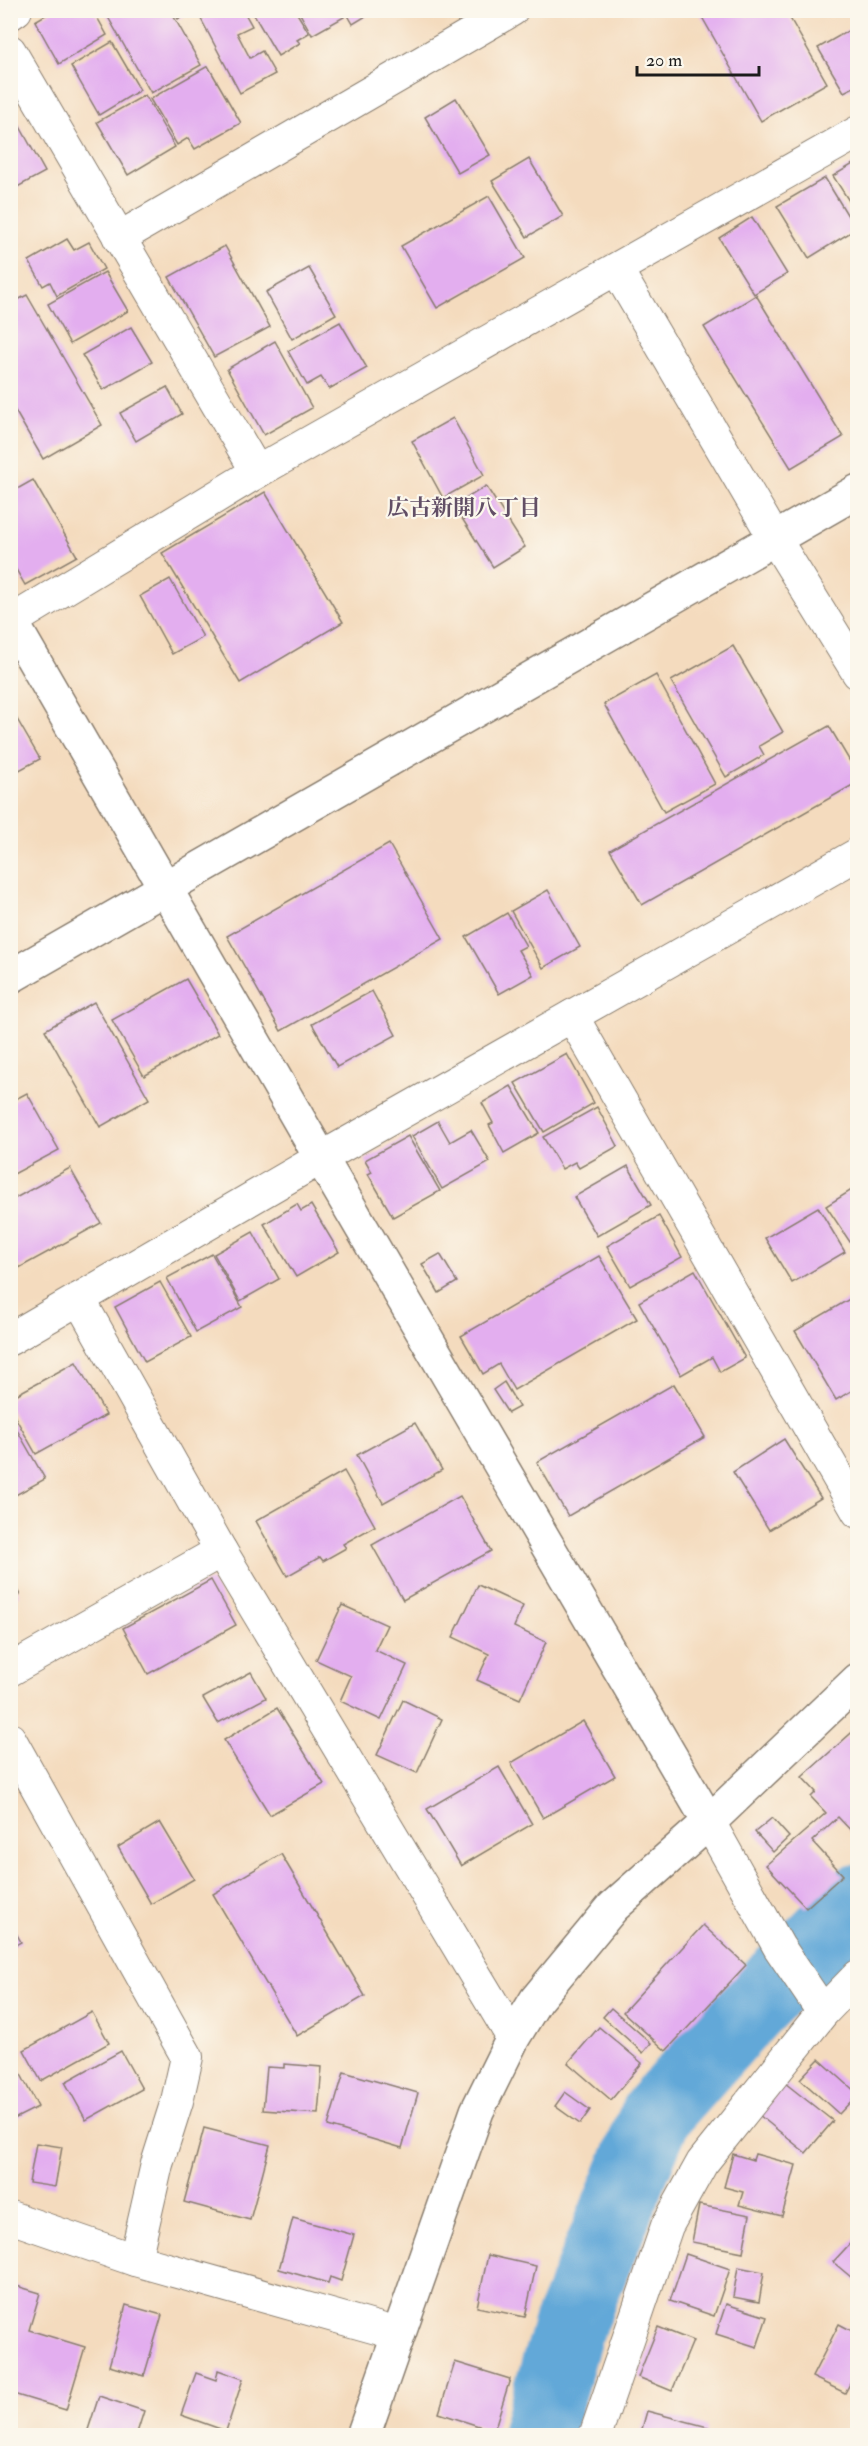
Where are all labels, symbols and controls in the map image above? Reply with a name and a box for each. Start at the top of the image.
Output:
scale bar [637,39,758,77]
text: 20 m [646,49,682,72]
district label: 広古新開八丁目 [387,494,541,522]

